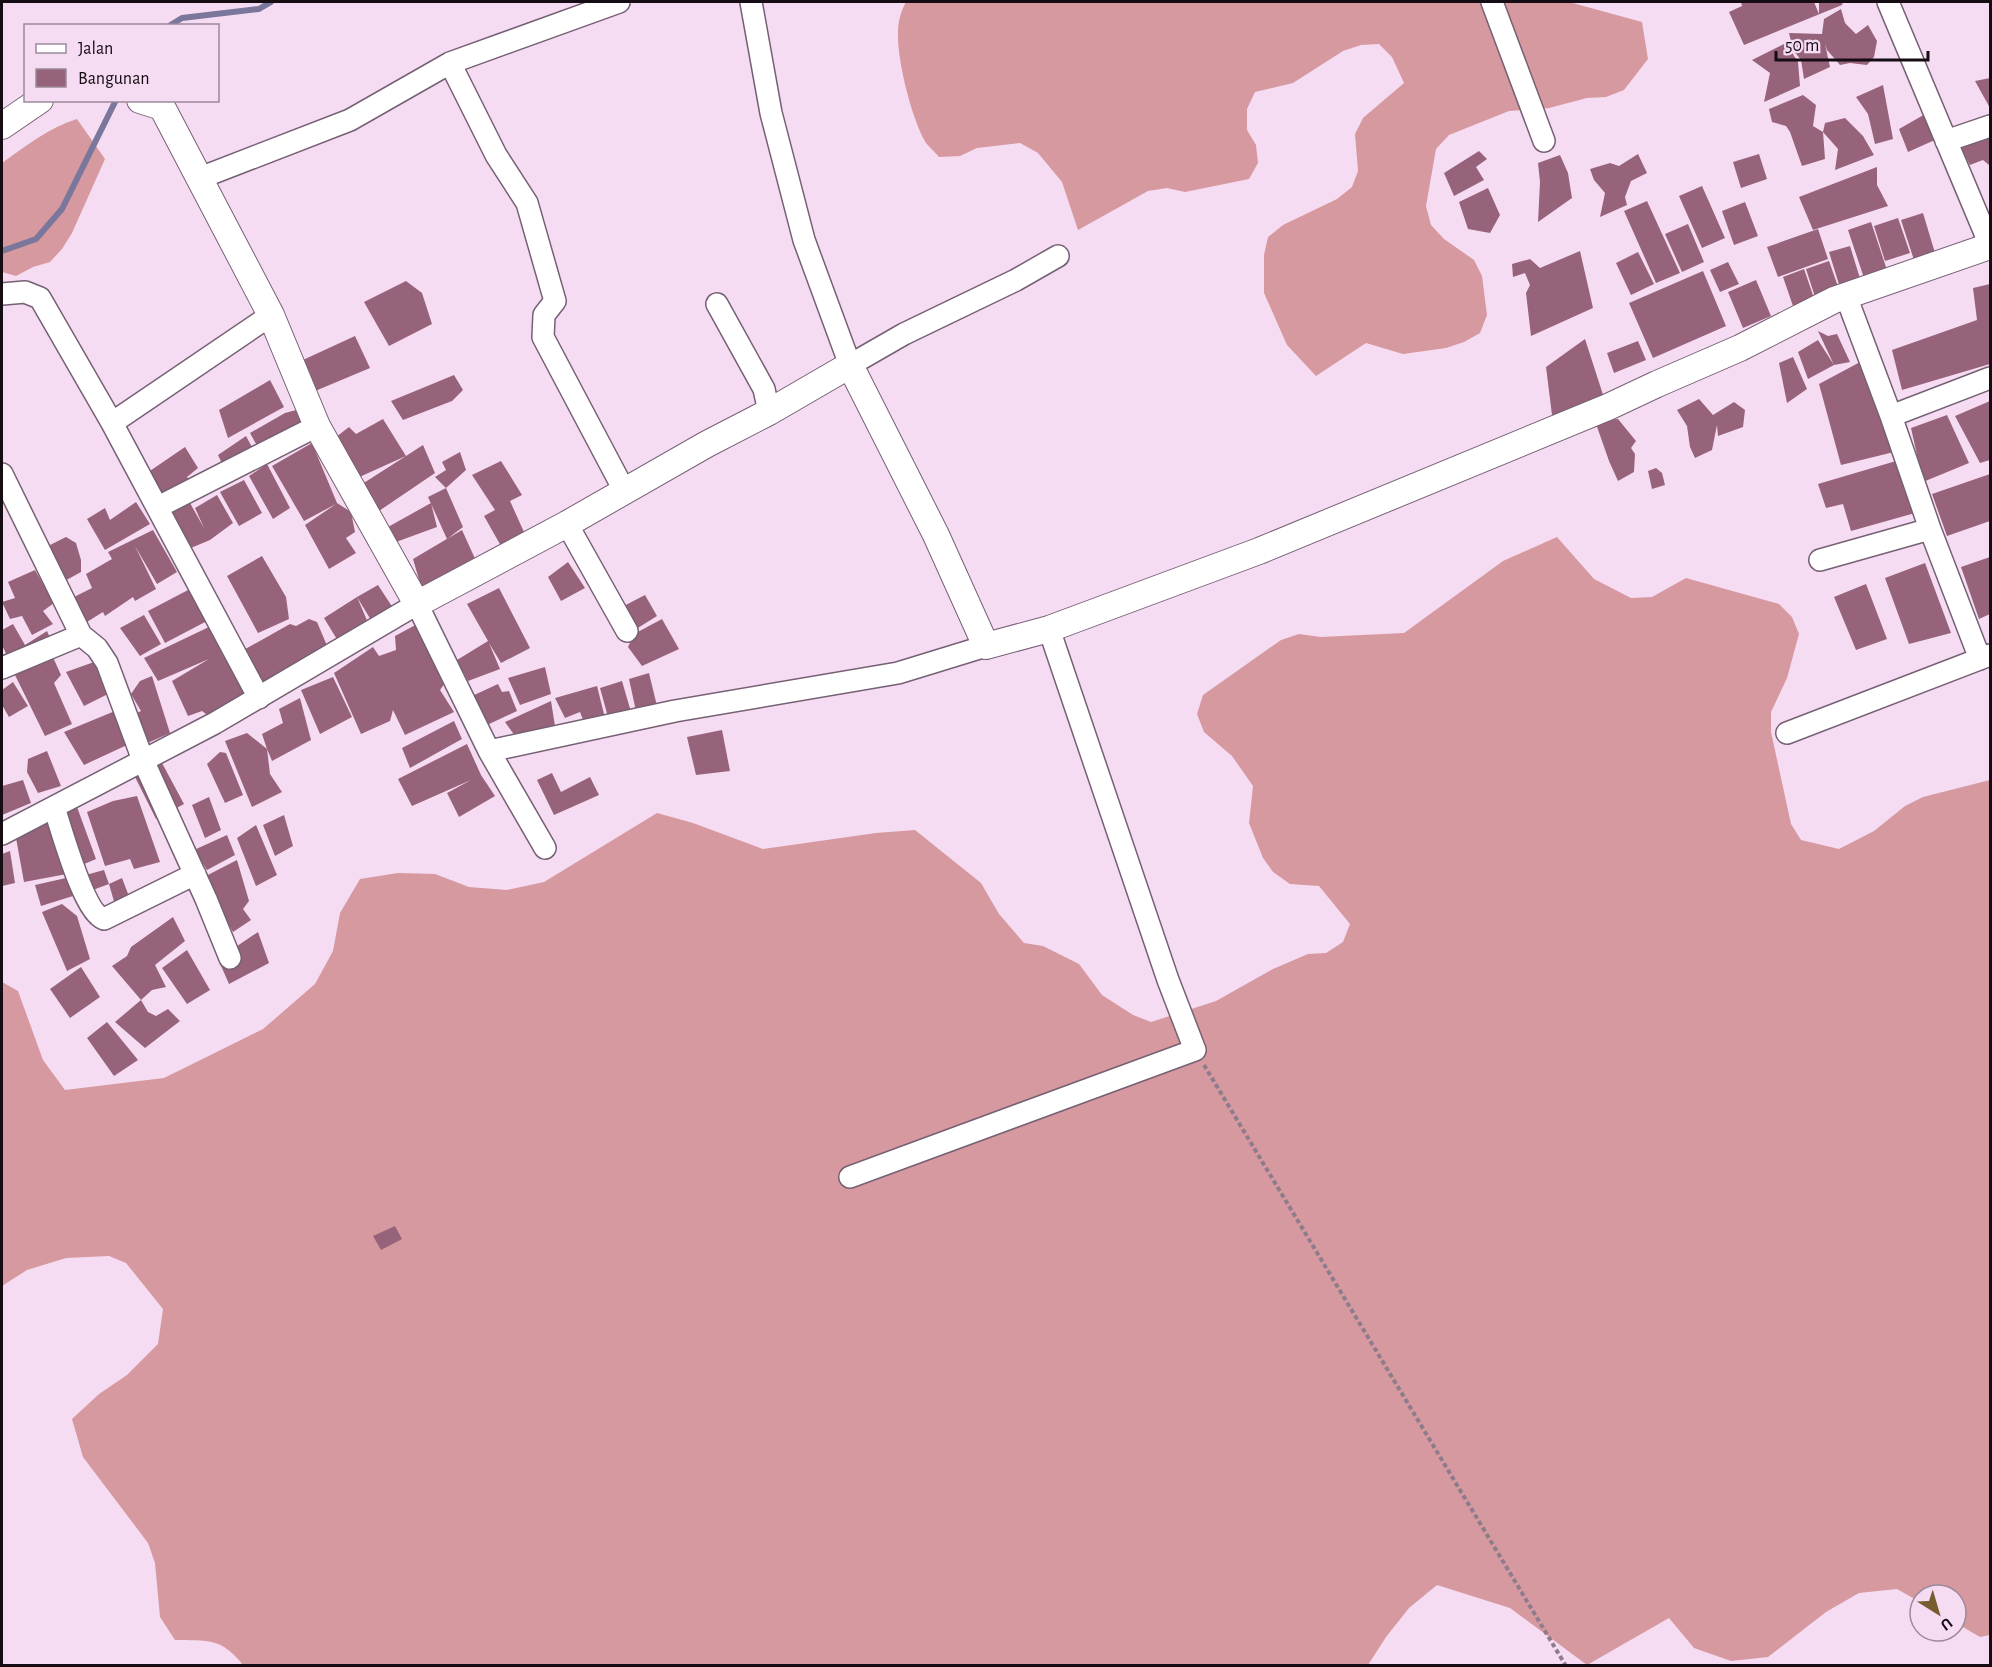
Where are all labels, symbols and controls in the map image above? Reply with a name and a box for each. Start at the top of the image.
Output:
legend [24,24,219,102]
scale bar [1776,24,1928,62]
text: 50 m [1785,37,1819,55]
text: Jalan [78,40,113,58]
text: Bangunan [78,70,150,88]
north arrow [1908,1583,1968,1643]
text: U [1938,1615,1955,1634]

